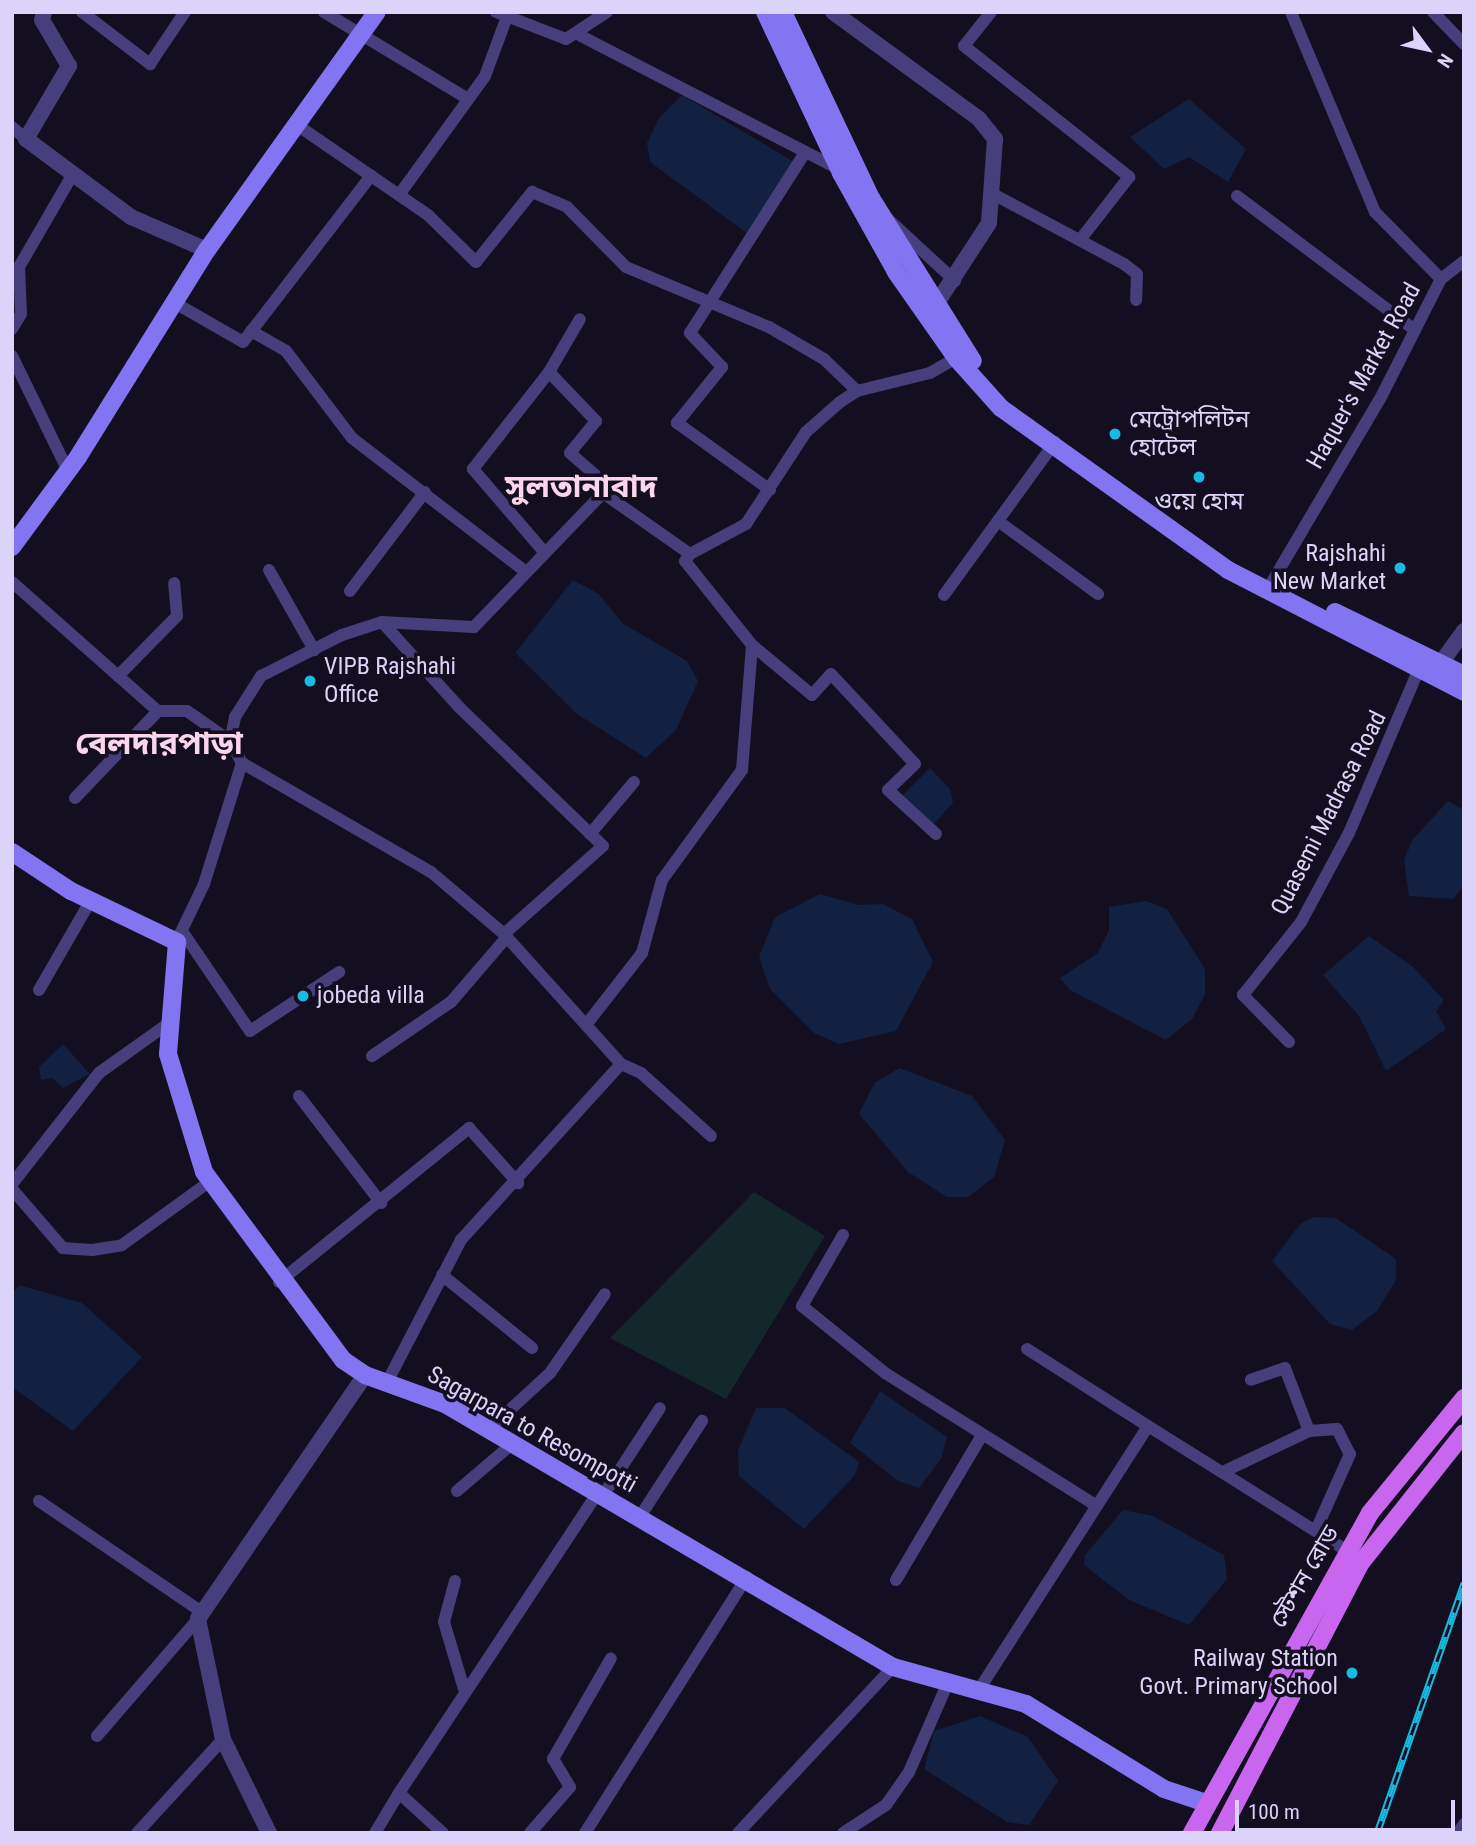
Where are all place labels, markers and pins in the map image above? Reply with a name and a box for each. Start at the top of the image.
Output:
place label: মেট্রোপলিটন হোটেল [1129,406,1249,462]
marker: মেট্রোপলিটন হোটেল [1107,426,1123,442]
marker: ওয়ে হোম [1191,469,1207,485]
place label: ওয়ে হোম [1154,488,1244,516]
place label: Rajshahi New Market [1273,540,1386,596]
marker: Rajshahi New Market [1392,560,1408,576]
place label: VIPB Rajshahi Office [324,653,456,709]
marker: VIPB Rajshahi Office [302,673,318,689]
place label: jobeda villa [317,982,425,1010]
marker: jobeda villa [295,988,311,1004]
place label: Railway Station Govt. Primary School [1139,1645,1338,1701]
marker: Railway Station Govt. Primary School [1344,1665,1360,1681]

